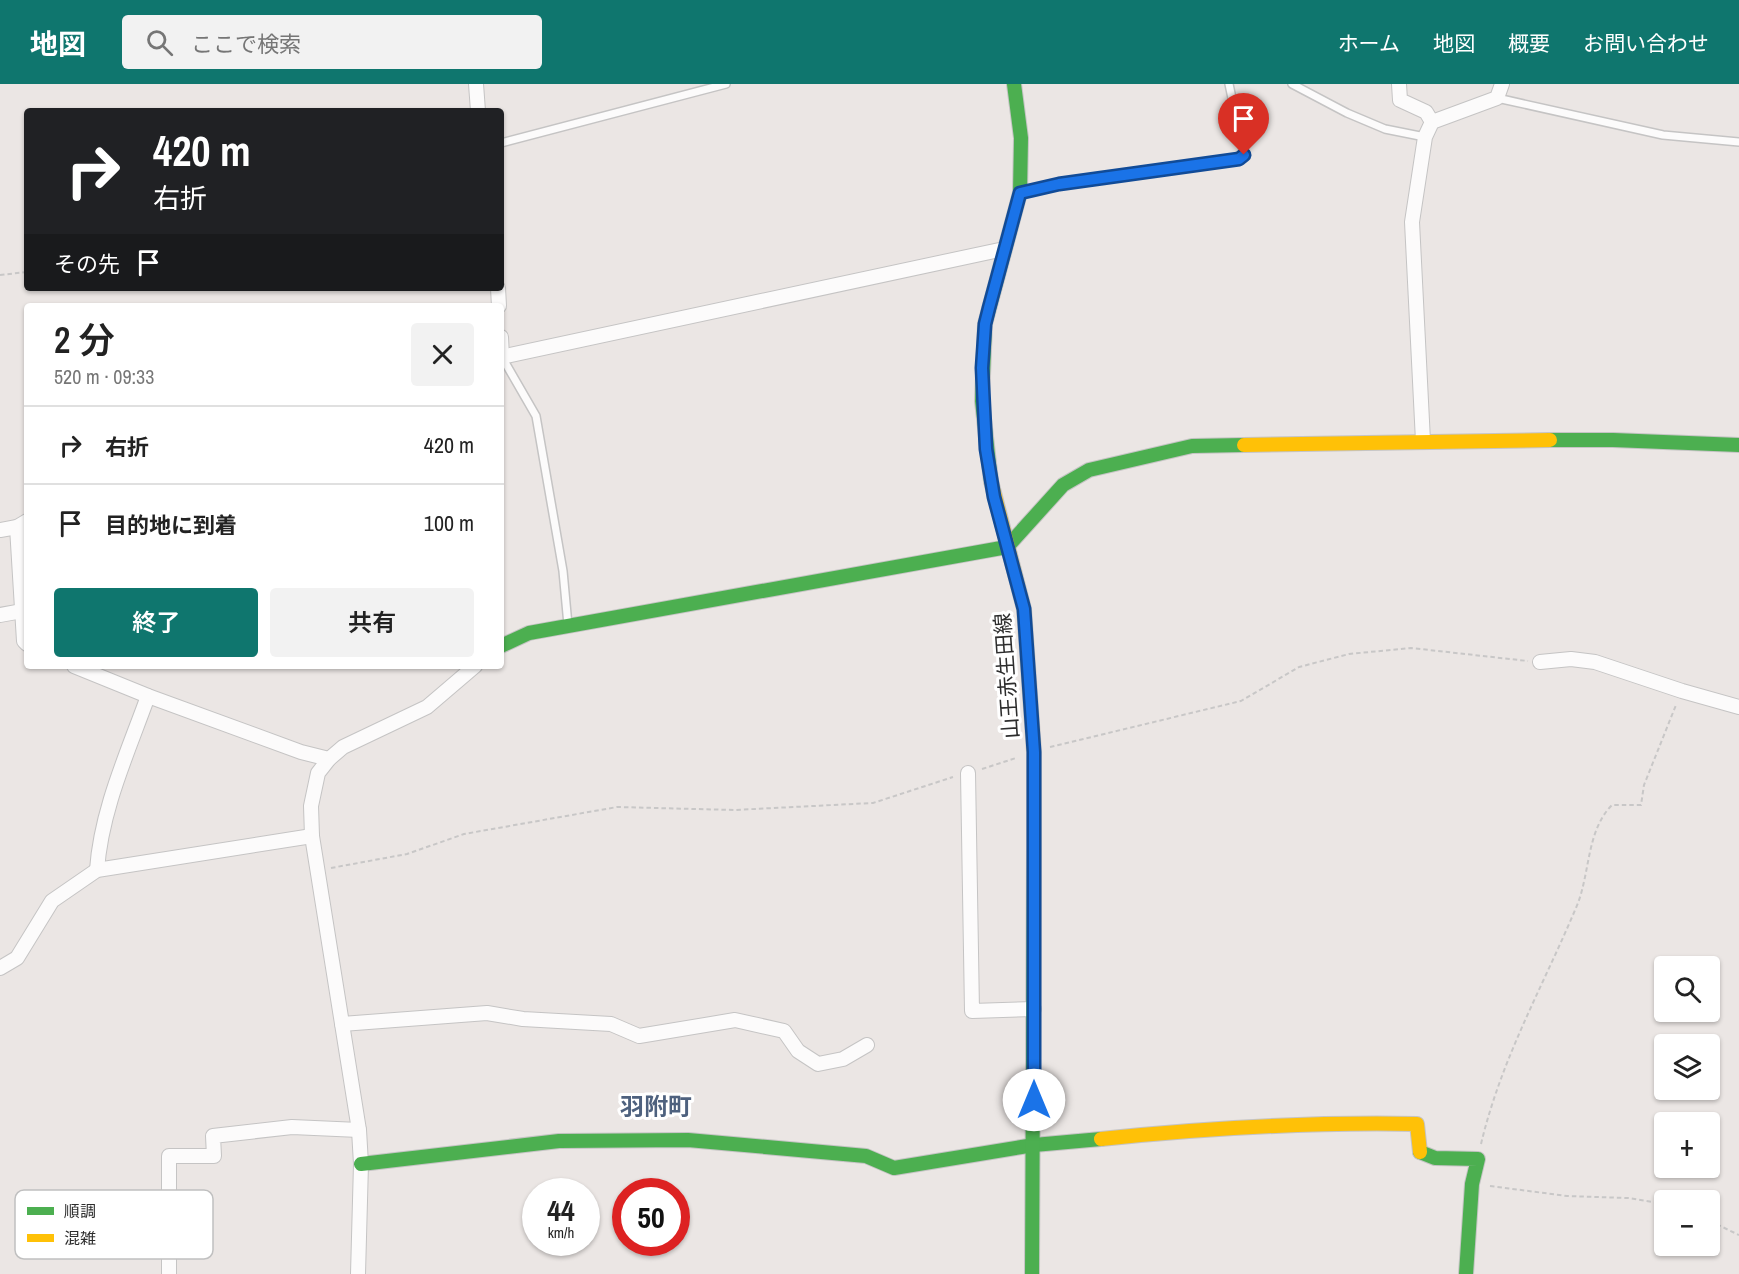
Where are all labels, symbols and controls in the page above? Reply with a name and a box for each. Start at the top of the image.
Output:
search box [122,15,542,69]
text: 地図 [30,25,86,63]
icon: search [143,26,176,59]
text: ここで検索 [191,29,301,59]
text: ホーム [1338,29,1400,58]
text: 地図 [1433,29,1475,58]
text: 概要 [1508,29,1550,58]
text: お問い合わせ [1583,29,1709,58]
pin [1218,93,1269,155]
icon: arrive [1227,102,1260,135]
text: 420 m [153,123,251,179]
icon: right [54,132,132,210]
text: 右折 [153,180,207,216]
icon: arrive [132,246,165,279]
text: その先 [54,249,120,279]
text: 2 分 [54,316,115,364]
button: close [411,323,474,386]
text: 520 m · 09:33 [54,363,154,390]
icon: right [54,429,87,462]
text: 420 m [424,430,474,460]
text: 右折 [105,432,149,462]
icon: arrive [54,507,87,540]
text: 100 m [424,508,474,538]
text: 目的地に到着 [105,510,237,540]
button: 終了 [54,588,258,657]
button: 共有 [270,588,474,657]
street label: 山王赤生田線 [988,612,1025,740]
map controls [1654,956,1720,1256]
button: search [1654,956,1720,1022]
button: layers [1654,1034,1720,1100]
position arrow [1002,1068,1066,1132]
district label: 羽附町 [620,1090,692,1122]
button: + [1654,1112,1720,1178]
speed limit sign: 50 [612,1178,690,1256]
legend [15,1190,213,1259]
text: 44 [547,1190,575,1230]
button: − [1654,1190,1720,1256]
text: 順調 [64,1200,96,1222]
text: km/h [548,1222,574,1243]
text: 混雑 [64,1227,96,1249]

